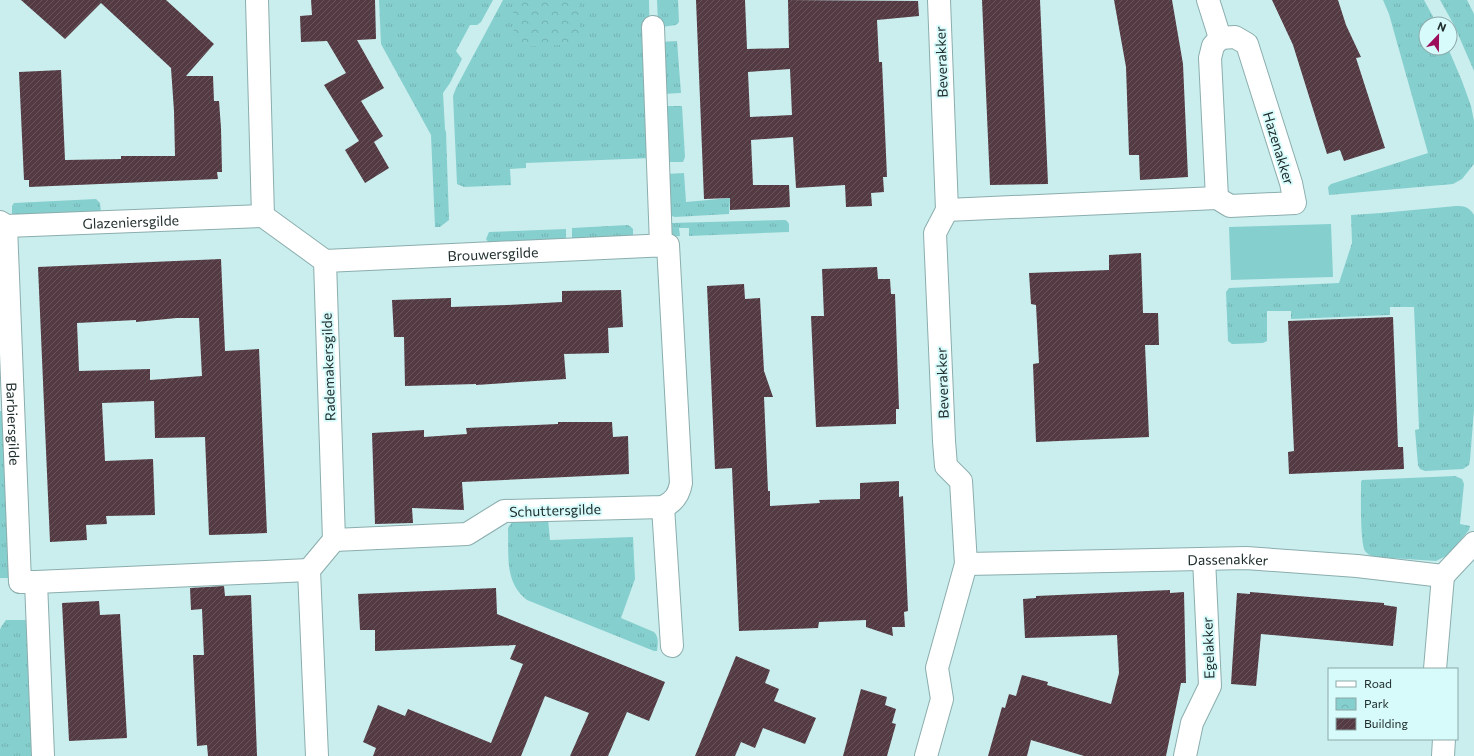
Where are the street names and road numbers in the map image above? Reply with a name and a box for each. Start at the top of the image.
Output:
street label: Beverakker [931,26,951,98]
street label: Hazenakker [1260,109,1298,187]
street label: Glazeniersgilde [82,211,179,232]
street label: Brouwersgilde [447,243,539,264]
street label: Rademakersgilde [318,313,338,421]
street label: Beverakker [932,347,952,419]
street label: Barbiersgilde [4,382,24,466]
street label: Schuttersgilde [509,500,601,520]
street label: Dassenakker [1187,549,1269,568]
street label: Egelakker [1198,616,1218,679]

